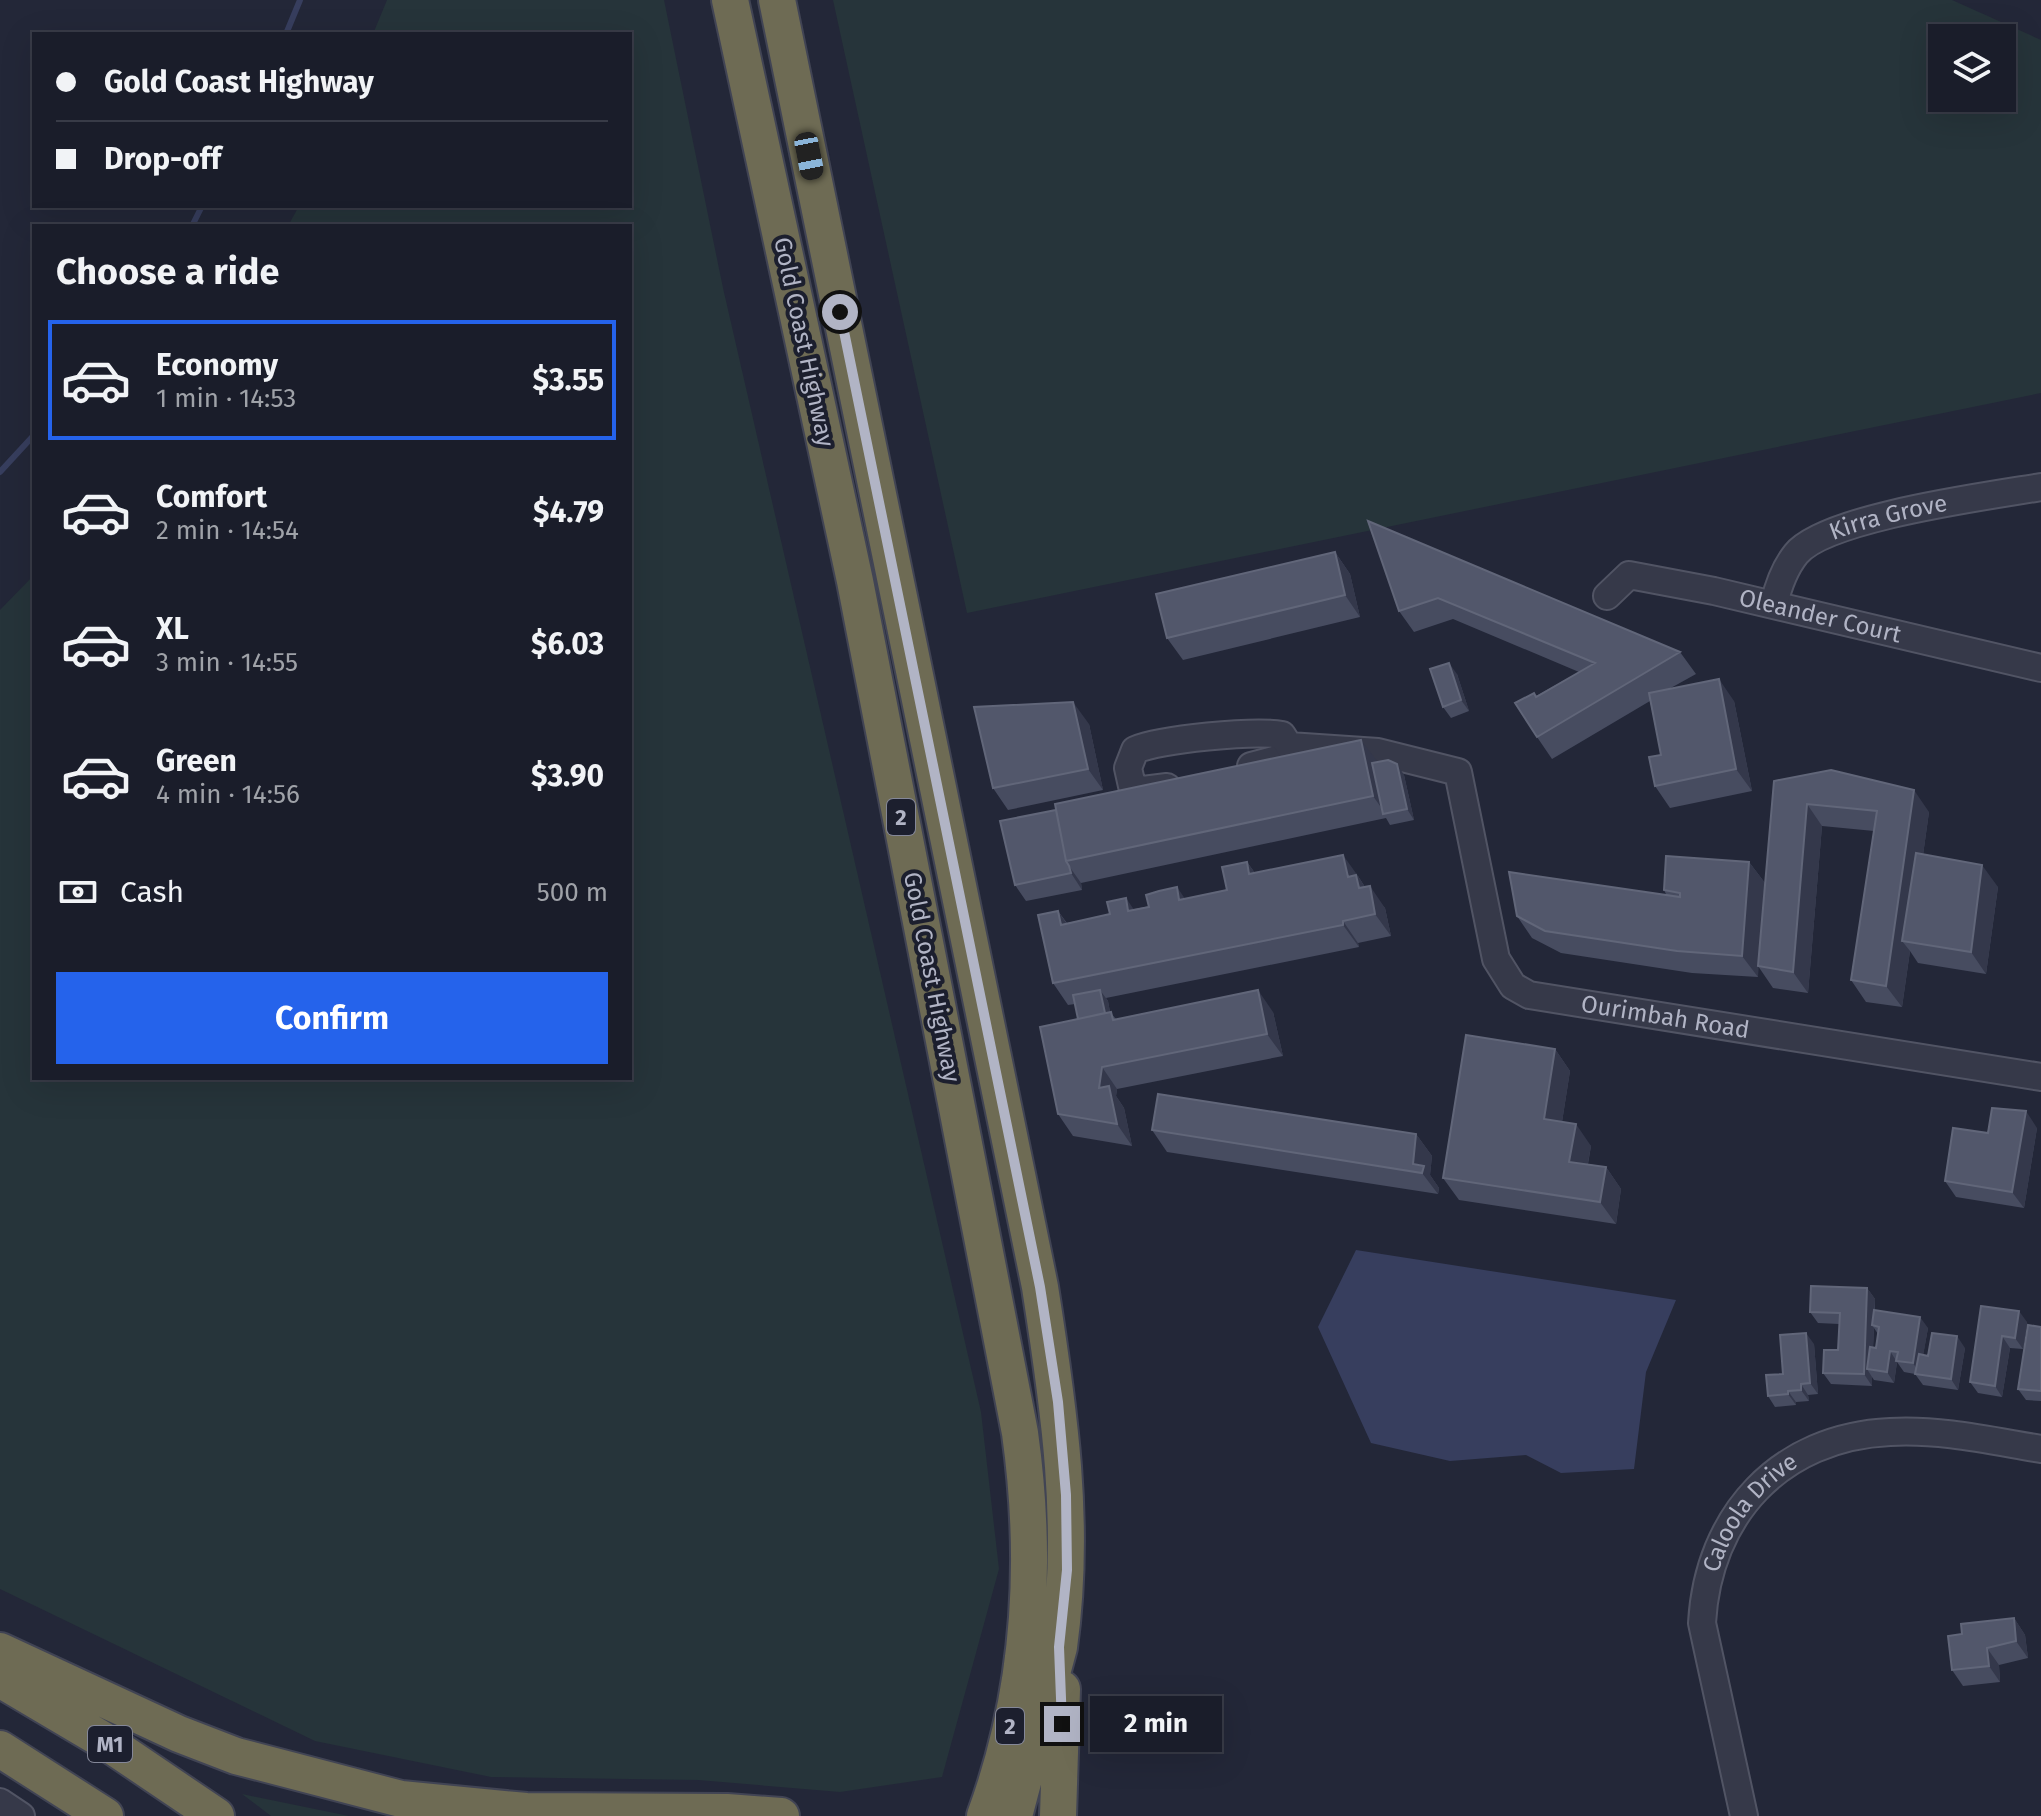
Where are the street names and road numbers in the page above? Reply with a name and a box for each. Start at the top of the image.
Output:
street label: Gold Coast Highway [768,235,840,450]
street label: Kirra Grove [1825,489,1950,546]
street label: Oleander Court [1736,583,1904,649]
road number: 2 [887,799,915,835]
street label: Gold Coast Highway [898,869,966,1085]
street label: Ourimbah Road [1579,990,1751,1044]
street label: Caloola Drive [1697,1447,1802,1575]
road number: 2 [996,1708,1024,1744]
road number: M1 [88,1726,132,1762]

